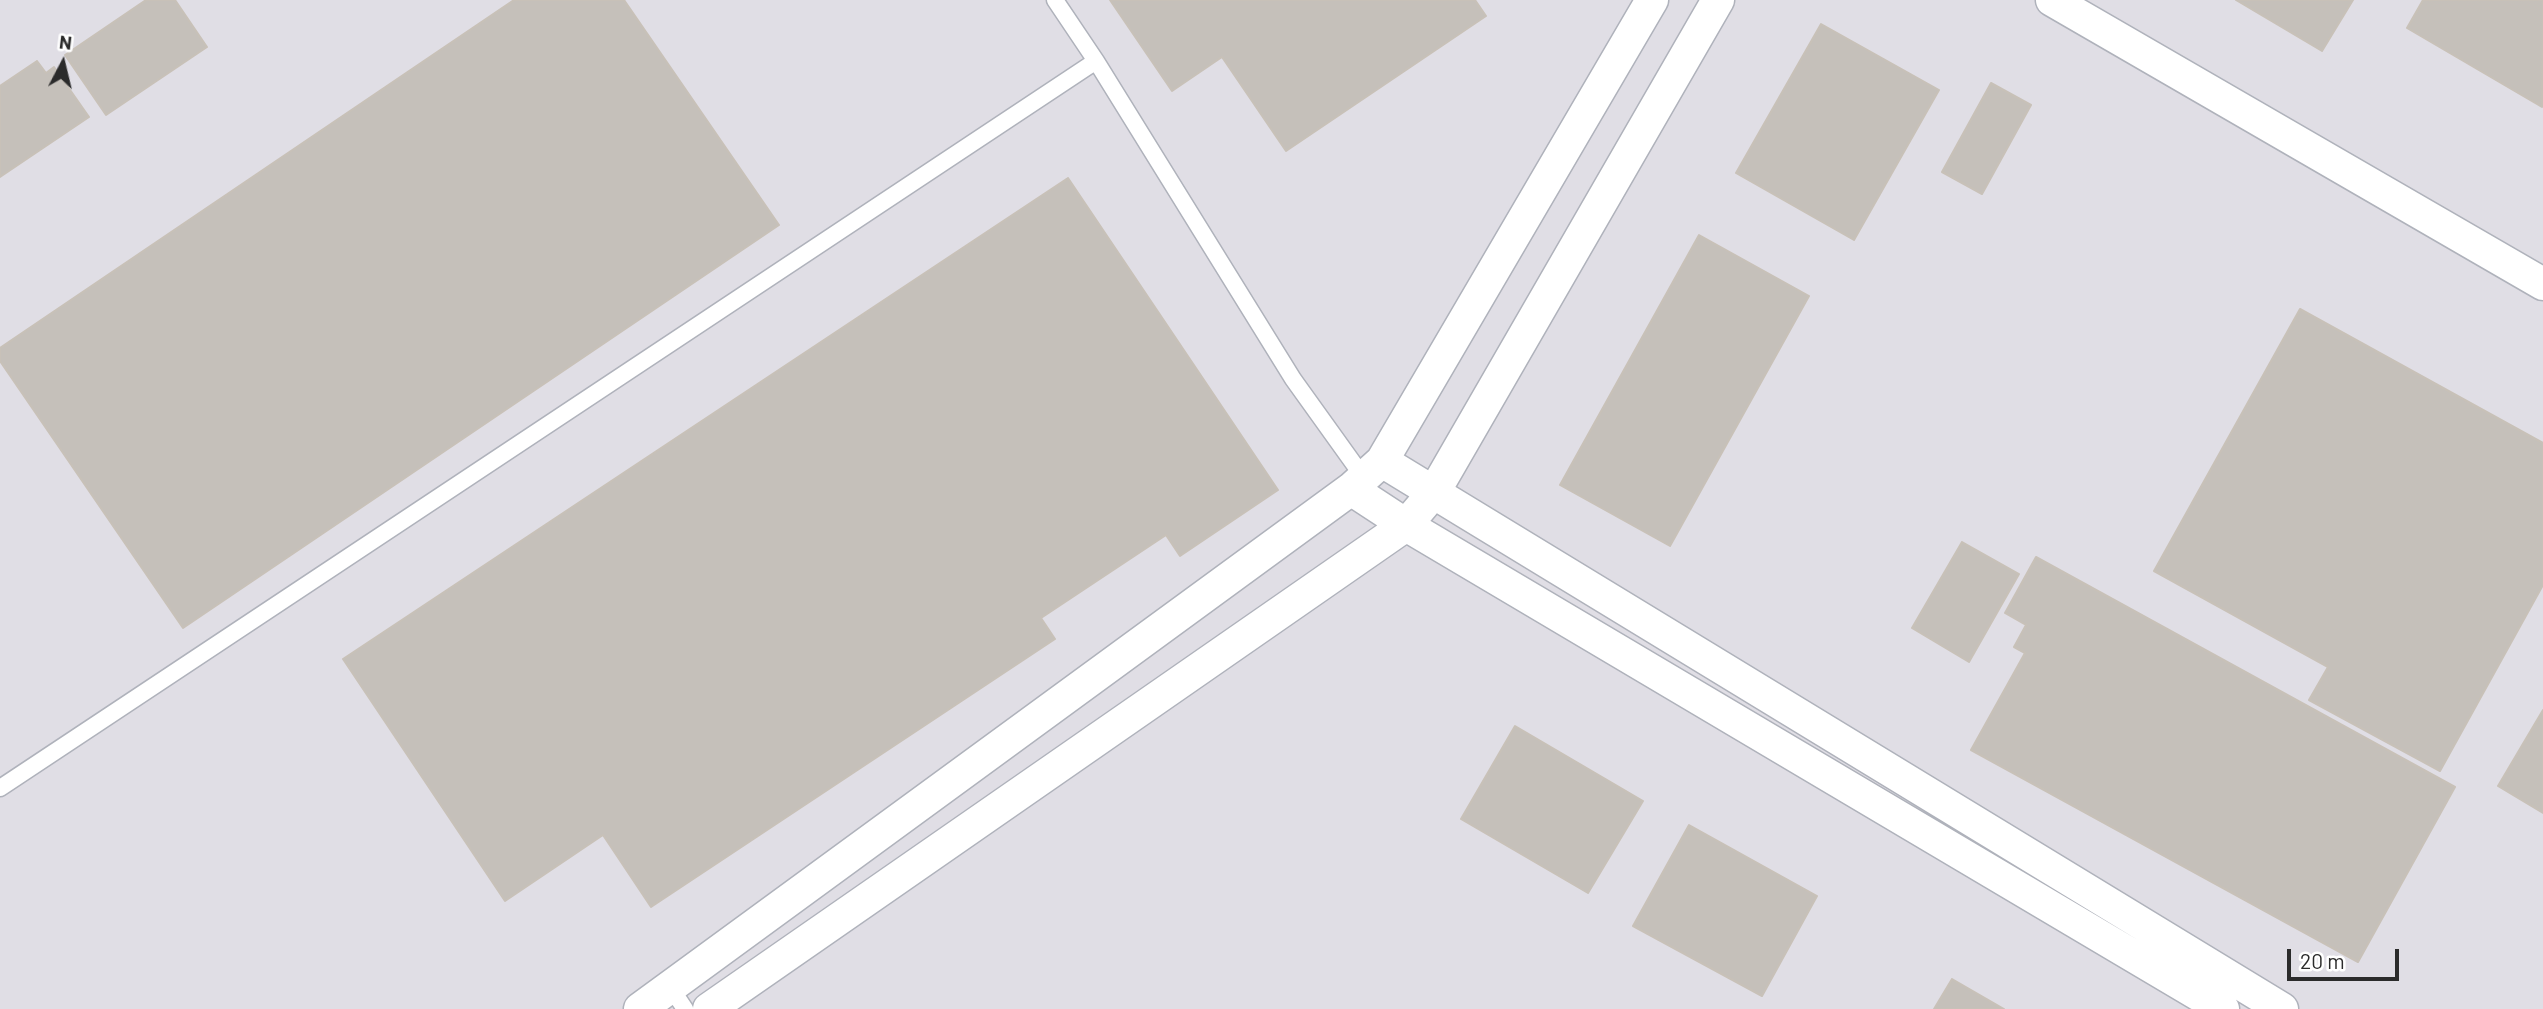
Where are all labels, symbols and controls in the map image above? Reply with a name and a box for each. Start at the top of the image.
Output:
north arrow [28,28,98,98]
text: N [58,29,73,54]
scale bar [2291,936,2403,980]
text: 20 m [2300,948,2345,973]

